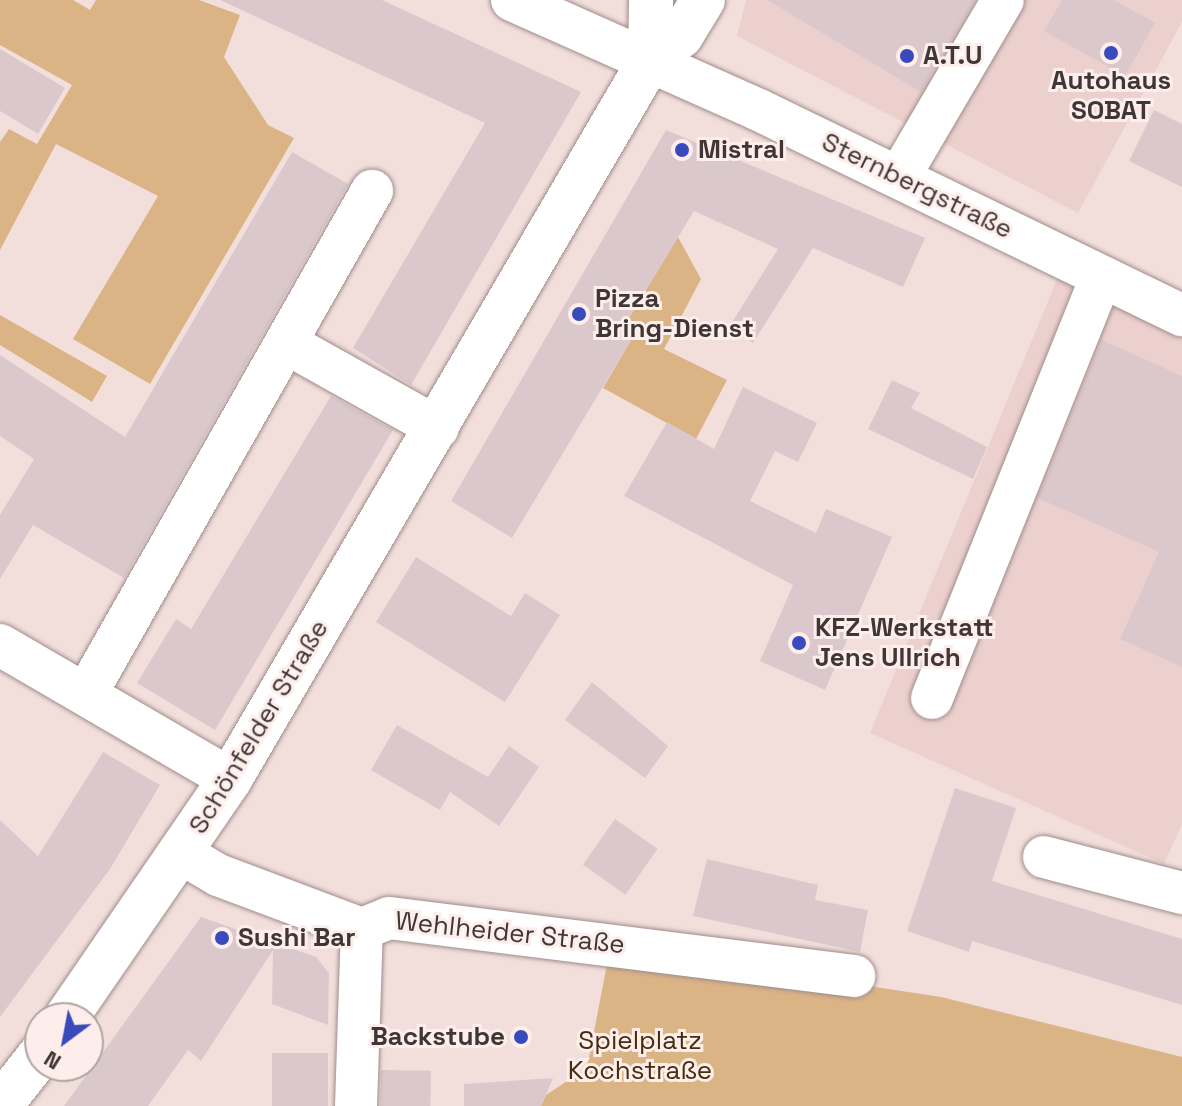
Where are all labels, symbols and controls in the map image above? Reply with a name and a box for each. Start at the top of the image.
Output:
place label: A.T.U [923,40,982,72]
marker: Autohaus SOBAT [1102,44,1120,62]
marker: A.T.U [898,47,916,65]
place label: Autohaus SOBAT [1051,65,1171,126]
street label: Sternbergstraße [817,126,1017,246]
place label: Mistral [698,134,785,166]
marker: Mistral [673,141,691,159]
place label: Pizza Bring-Dienst [595,283,754,344]
marker: Pizza Bring-Dienst [570,305,588,323]
place label: KFZ-Werkstatt Jens Ullrich [815,612,994,674]
street label: Schönfelder Straße [183,614,335,840]
marker: KFZ-Werkstatt Jens Ullrich [790,634,808,652]
street label: Wehlheider Straße [394,905,626,961]
place label: Sushi Bar [238,922,356,954]
marker: Sushi Bar [213,929,231,947]
north arrow [24,1002,104,1082]
place label: Backstube [371,1021,505,1053]
park label: Spielplatz Kochstraße [568,1025,712,1086]
marker: Backstube [512,1028,530,1046]
text: N [39,1045,66,1076]

